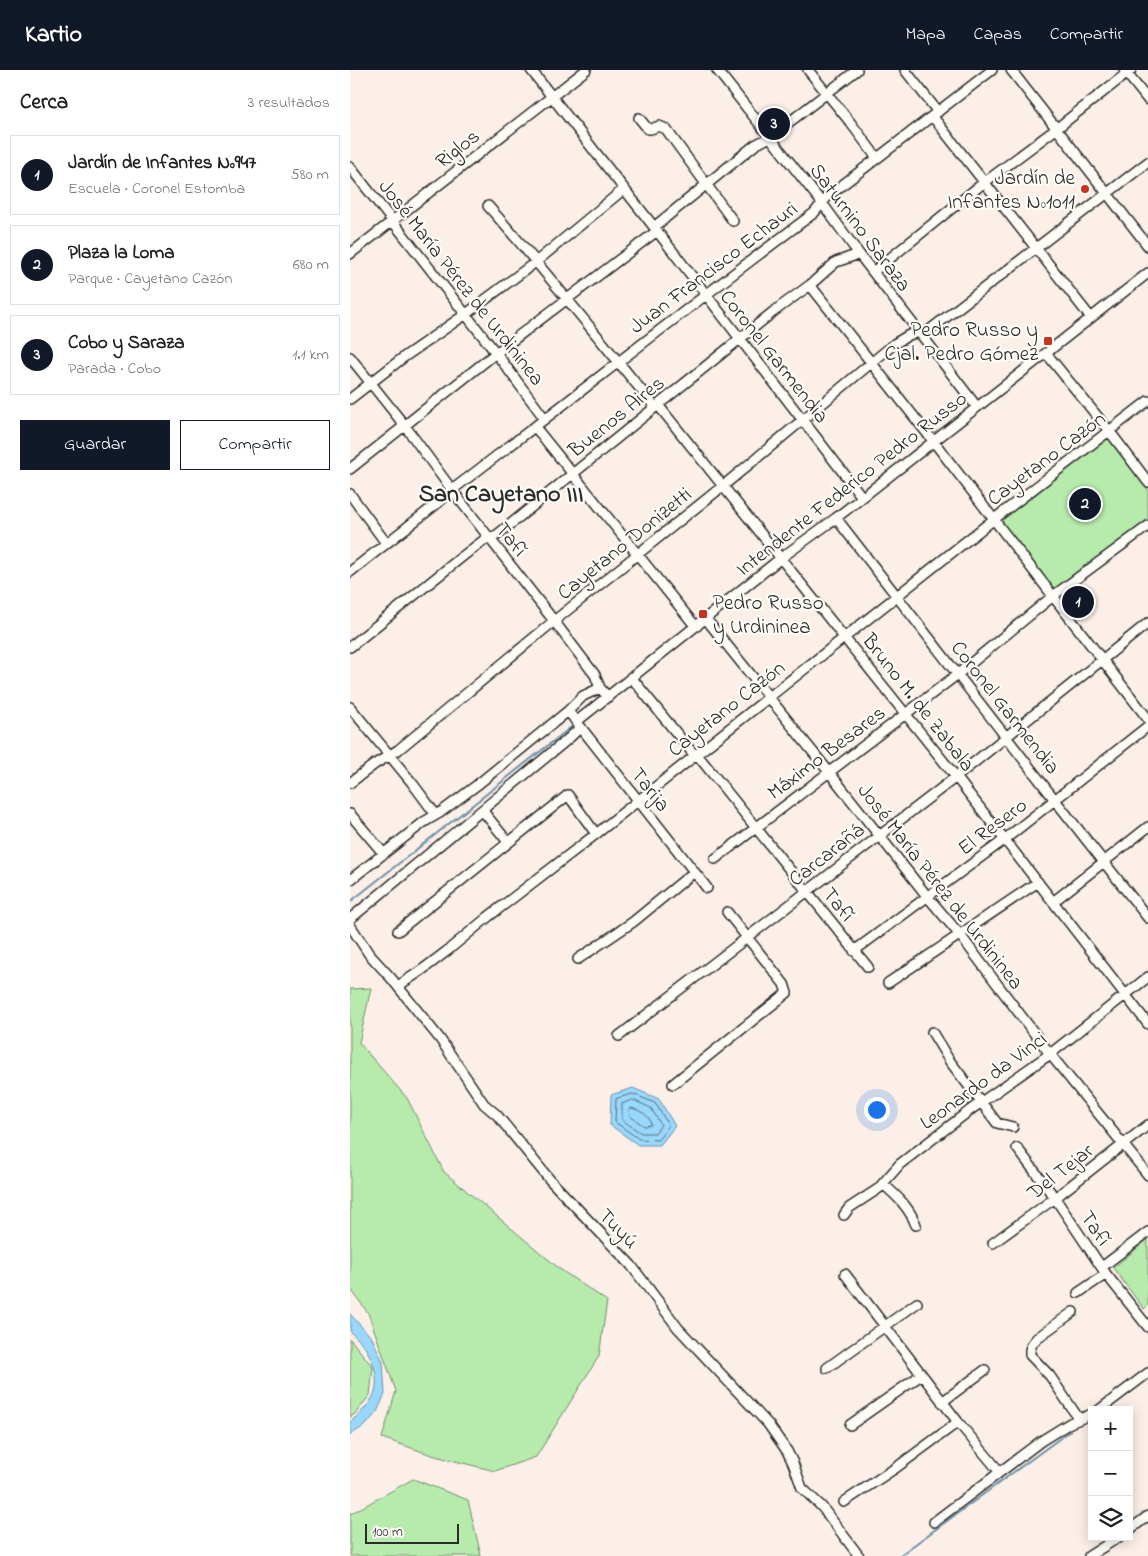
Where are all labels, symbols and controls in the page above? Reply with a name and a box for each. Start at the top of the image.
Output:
text: Kartio [25,18,82,53]
text: Mapa [905,22,946,48]
text: Capas [974,22,1022,48]
text: Compartir [1050,22,1123,48]
text: Cerca [20,88,68,118]
text: 3 resultados [248,91,330,115]
pin: 3 [758,105,790,143]
street label: Riglos [430,123,488,178]
text: Jardín de Infantes Nº947 [68,150,256,177]
street label: Saturnino Saraza [801,158,918,299]
text: 1 [34,163,40,187]
text: 580 m [291,163,329,187]
place label: Jardín de Infantes Nº1011 [947,164,1076,218]
street label: José María Pérez de Urdininea [370,174,551,393]
text: Escuela · Coronel Estomba [68,177,245,201]
marker: Jardín de Infantes Nº1011 [1079,183,1091,195]
street label: Juan Francisco Echauri [624,195,805,342]
text: Plaza la Loma [68,240,174,267]
text: 2 [33,253,41,277]
text: 680 m [293,253,329,277]
text: Parque · Cayetano Cazón [68,267,232,291]
street label: Coronel Garmendia [712,284,835,430]
place label: Pedro Russo y Cjal. Pedro Gómez [884,316,1038,370]
text: Cobo y Saraza [68,330,185,357]
marker: Pedro Russo y Cjal. Pedro Gómez [1042,335,1054,347]
text: 3 [34,343,40,367]
text: 1.1 km [292,343,329,367]
text: Parada · Cobo [68,357,161,381]
street label: Buenos Aires [562,369,672,466]
street label: Intendente Federico Pedro Russo [730,385,974,584]
street label: Cayetano Cazón [982,405,1114,516]
button: Guardar [20,420,170,470]
button: Compartir [180,420,330,470]
district label: San Cayetano III [419,478,583,514]
street label: Cayetano Donizetti [552,481,700,610]
pin: 2 [1069,485,1101,523]
street label: Tafí [487,516,534,564]
pin: 1 [1062,583,1094,621]
place label: Pedro Russo y Urdininea [713,589,824,645]
marker: Pedro Russo y Urdininea [697,608,709,620]
street label: Bruno M. de Zabala [853,627,981,779]
street label: Coronel Garmendia [943,635,1066,781]
street label: Cayetano Cazón [662,654,794,767]
street label: Máximo Besares [762,699,893,808]
street label: Tarija [622,762,676,819]
street label: José María Pérez de Urdininea [849,778,1030,997]
street label: El Resero [952,791,1034,864]
street label: Carcarañá [783,816,872,895]
street label: Tafí [814,881,861,929]
street label: Leonardo da Vinci [914,1025,1054,1138]
your location [864,1097,890,1123]
street label: Del Tejar [1021,1137,1101,1209]
street label: Tuyú [589,1202,644,1258]
street label: Tafí [1072,1205,1117,1253]
map controls [1088,1406,1133,1541]
button: + [1088,1406,1133,1451]
button: − [1088,1451,1133,1496]
button: layers [1088,1496,1133,1541]
scale bar [365,1521,459,1544]
text: 100 m [372,1522,403,1543]

